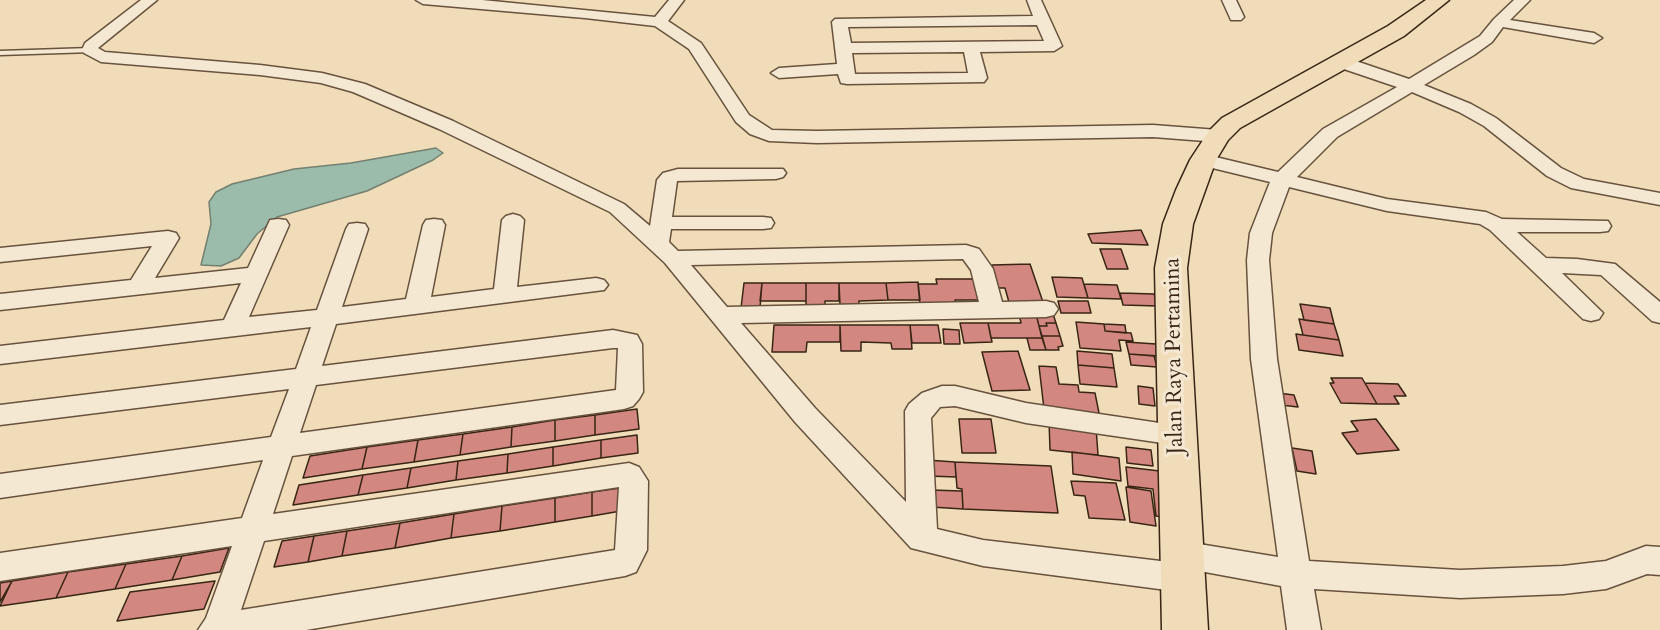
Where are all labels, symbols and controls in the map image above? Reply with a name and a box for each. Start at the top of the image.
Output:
street label: Jalan Raya Pertamina [1160,258,1190,454]

